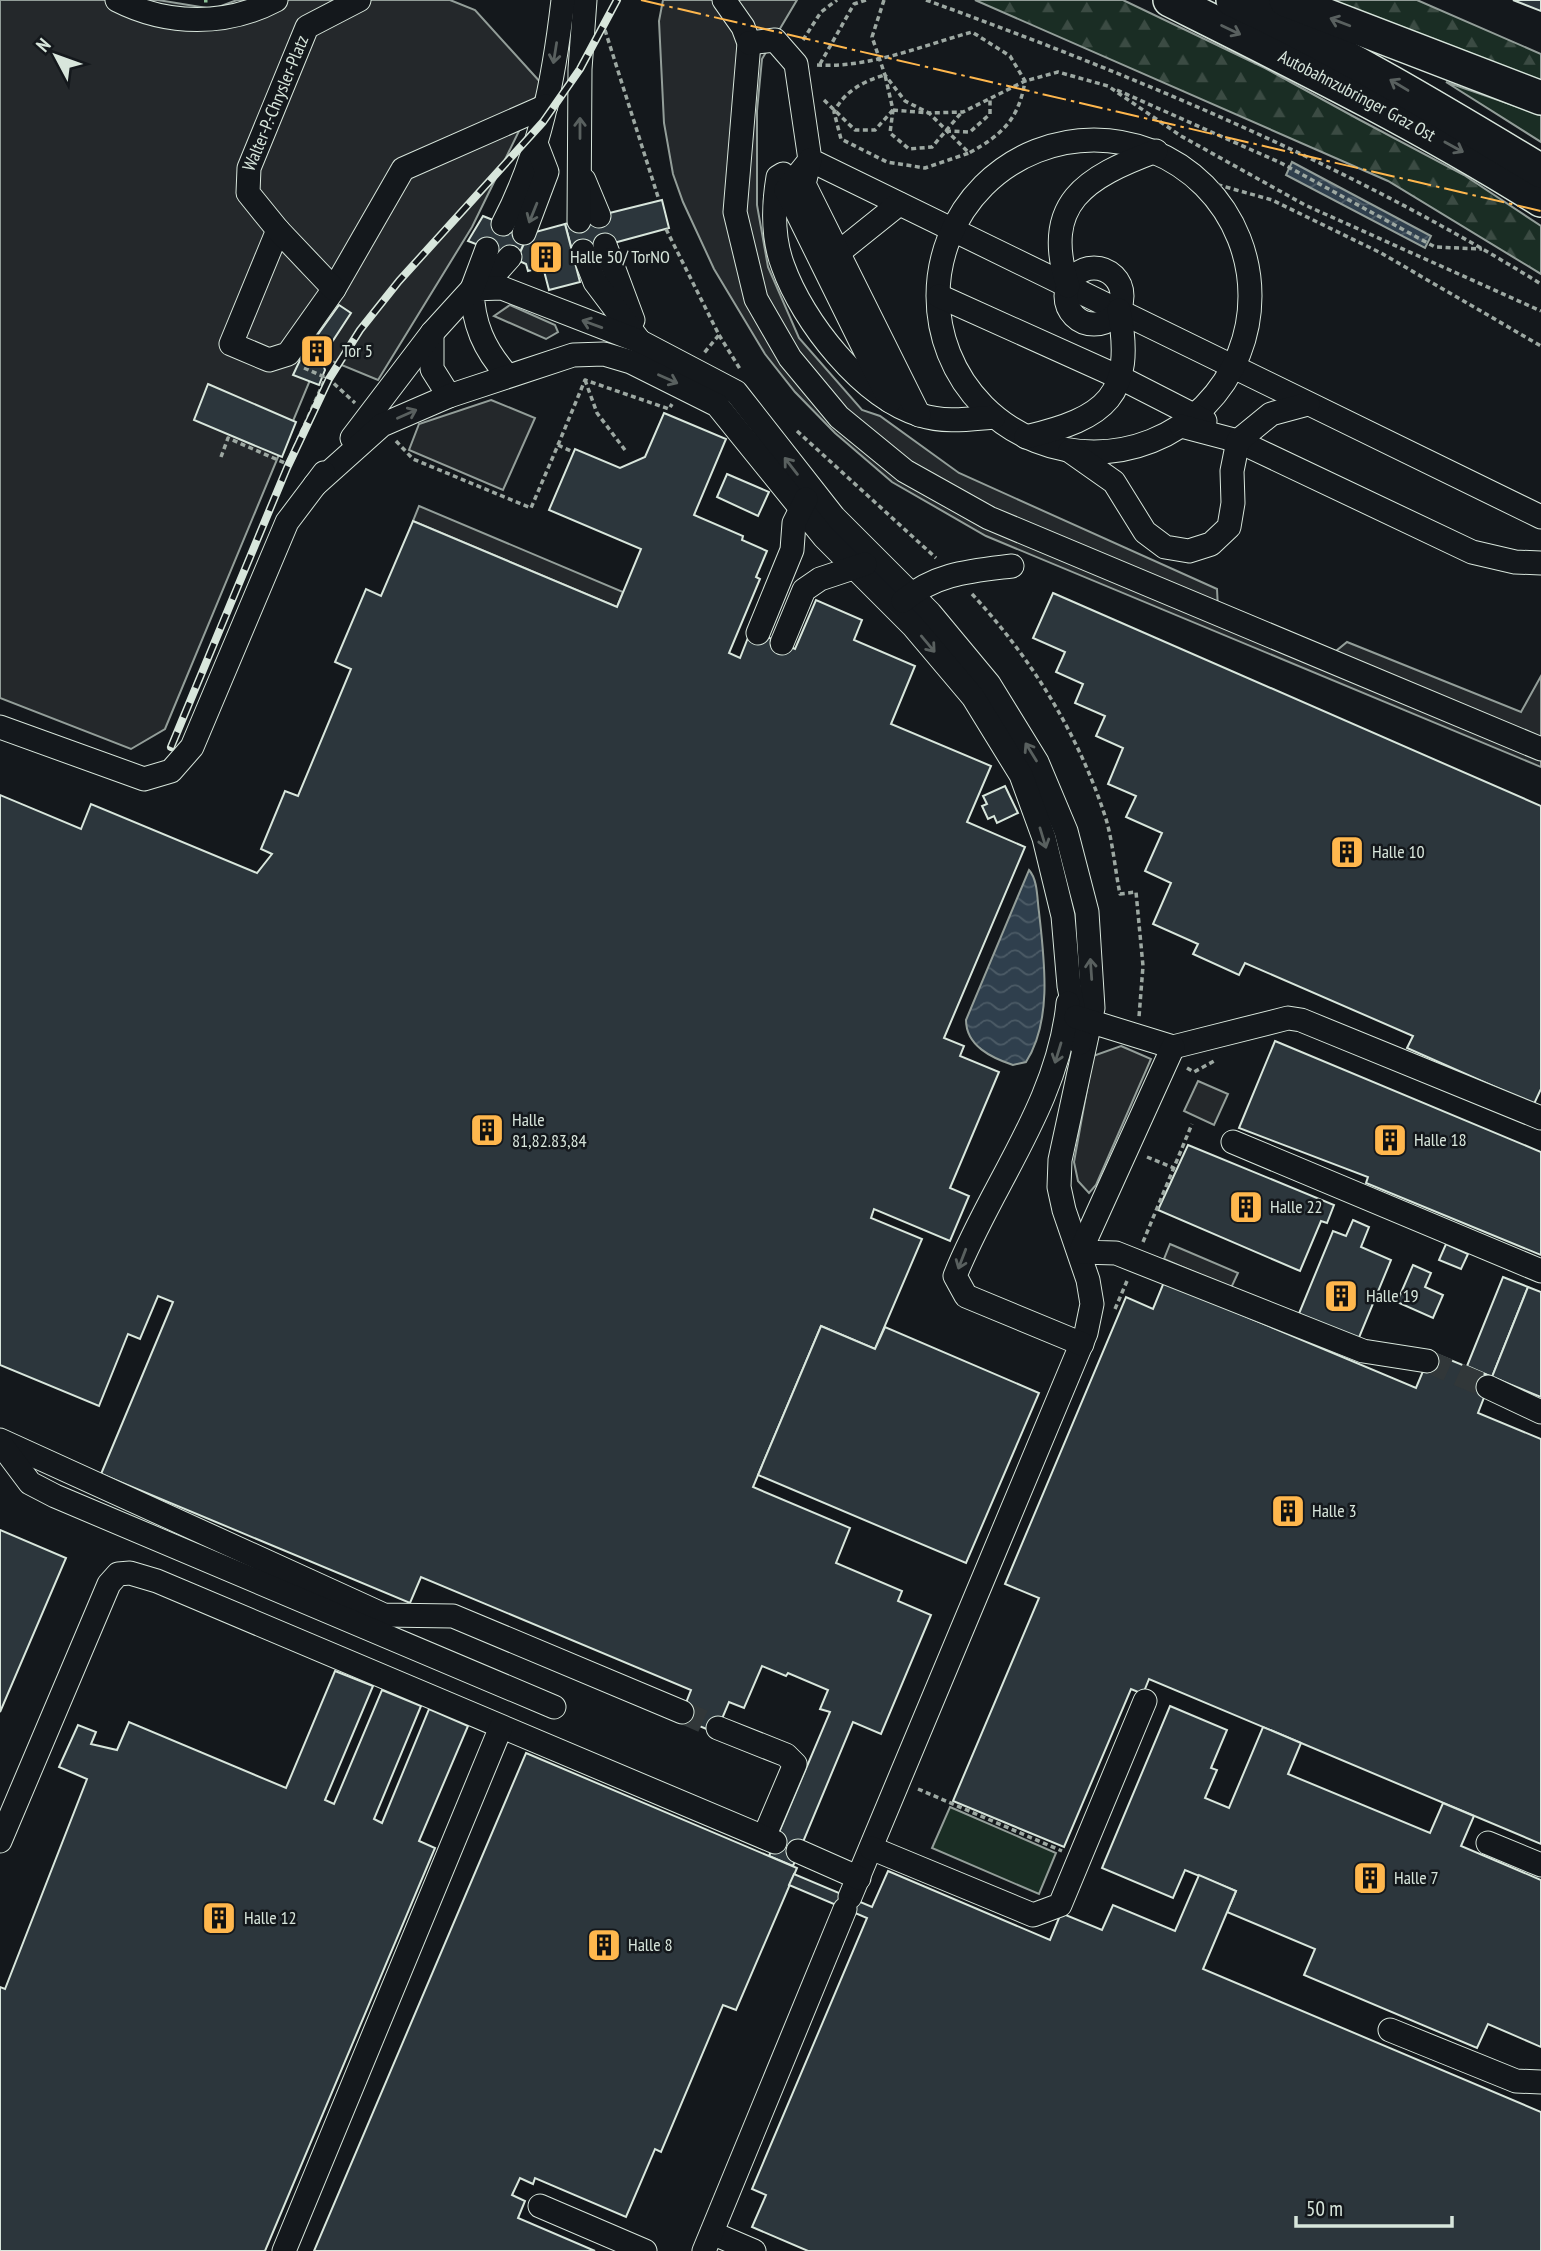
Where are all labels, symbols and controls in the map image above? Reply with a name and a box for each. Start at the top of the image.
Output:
one-way arrow [1329,15,1351,27]
north arrow [21,21,91,91]
one-way arrow [1220,24,1241,38]
street label: Walter-P.-Chrysler-Platz [237,32,313,174]
text: N [31,33,56,57]
one-way arrow [548,41,561,64]
street label: Autobahnzubringer Graz Ost [1275,44,1440,146]
one-way arrow [1389,78,1409,92]
one-way arrow [573,117,587,140]
one-way arrow [1443,141,1464,154]
one-way arrow [526,201,539,223]
building icon: Halle 50/ TorNO [527,238,565,276]
place label: Halle 50/ TorNO [570,245,670,268]
one-way arrow [581,317,603,329]
building icon: Tor 5 [298,332,336,370]
place label: Tor 5 [342,339,373,362]
one-way arrow [657,373,678,386]
one-way arrow [396,407,417,420]
one-way arrow [784,457,799,475]
one-way arrow [920,635,936,653]
one-way arrow [1023,742,1037,762]
one-way arrow [1038,826,1051,848]
building icon: Halle 10 [1328,833,1366,871]
place label: Halle 10 [1372,840,1425,863]
one-way arrow [1084,958,1097,981]
one-way arrow [1051,1042,1063,1064]
place label: Halle 81,82.83,84 [512,1108,587,1152]
building icon: Halle 81,82.83,84 [468,1111,506,1149]
building icon: Halle 18 [1371,1121,1409,1159]
place label: Halle 18 [1414,1128,1467,1151]
building icon: Halle 22 [1227,1188,1265,1226]
place label: Halle 22 [1270,1195,1323,1218]
one-way arrow [954,1247,967,1269]
building icon: Halle 19 [1322,1277,1360,1315]
place label: Halle 19 [1366,1284,1419,1307]
building icon: Halle 3 [1269,1492,1307,1530]
place label: Halle 3 [1312,1499,1357,1522]
building icon: Halle 7 [1351,1859,1389,1897]
place label: Halle 7 [1394,1866,1439,1889]
building icon: Halle 12 [200,1899,238,1937]
place label: Halle 12 [244,1906,297,1929]
building icon: Halle 8 [585,1926,623,1964]
place label: Halle 8 [628,1933,673,1956]
scale bar [1296,2184,1452,2228]
text: 50 m [1306,2195,1343,2222]

